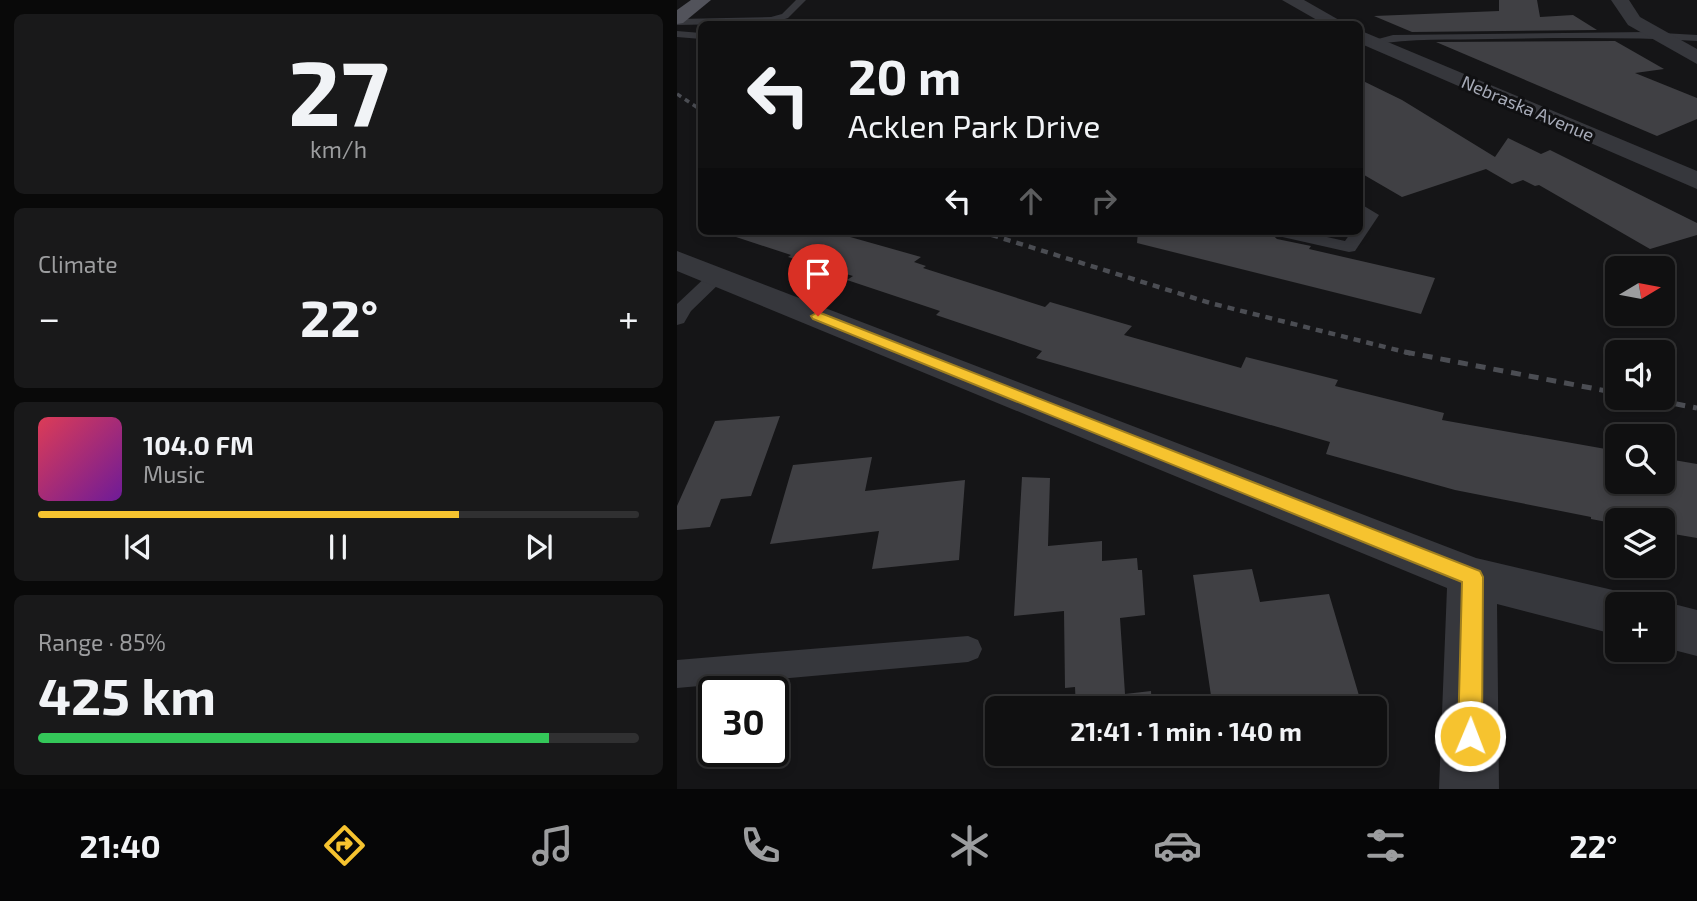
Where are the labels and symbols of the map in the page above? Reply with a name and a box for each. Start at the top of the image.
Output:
street label: Nebraska Avenue [1458,70,1598,146]
pin [788,244,848,316]
north arrow [1605,256,1675,326]
speed limit sign: 30 [698,676,789,767]
position arrow [1433,699,1507,773]

